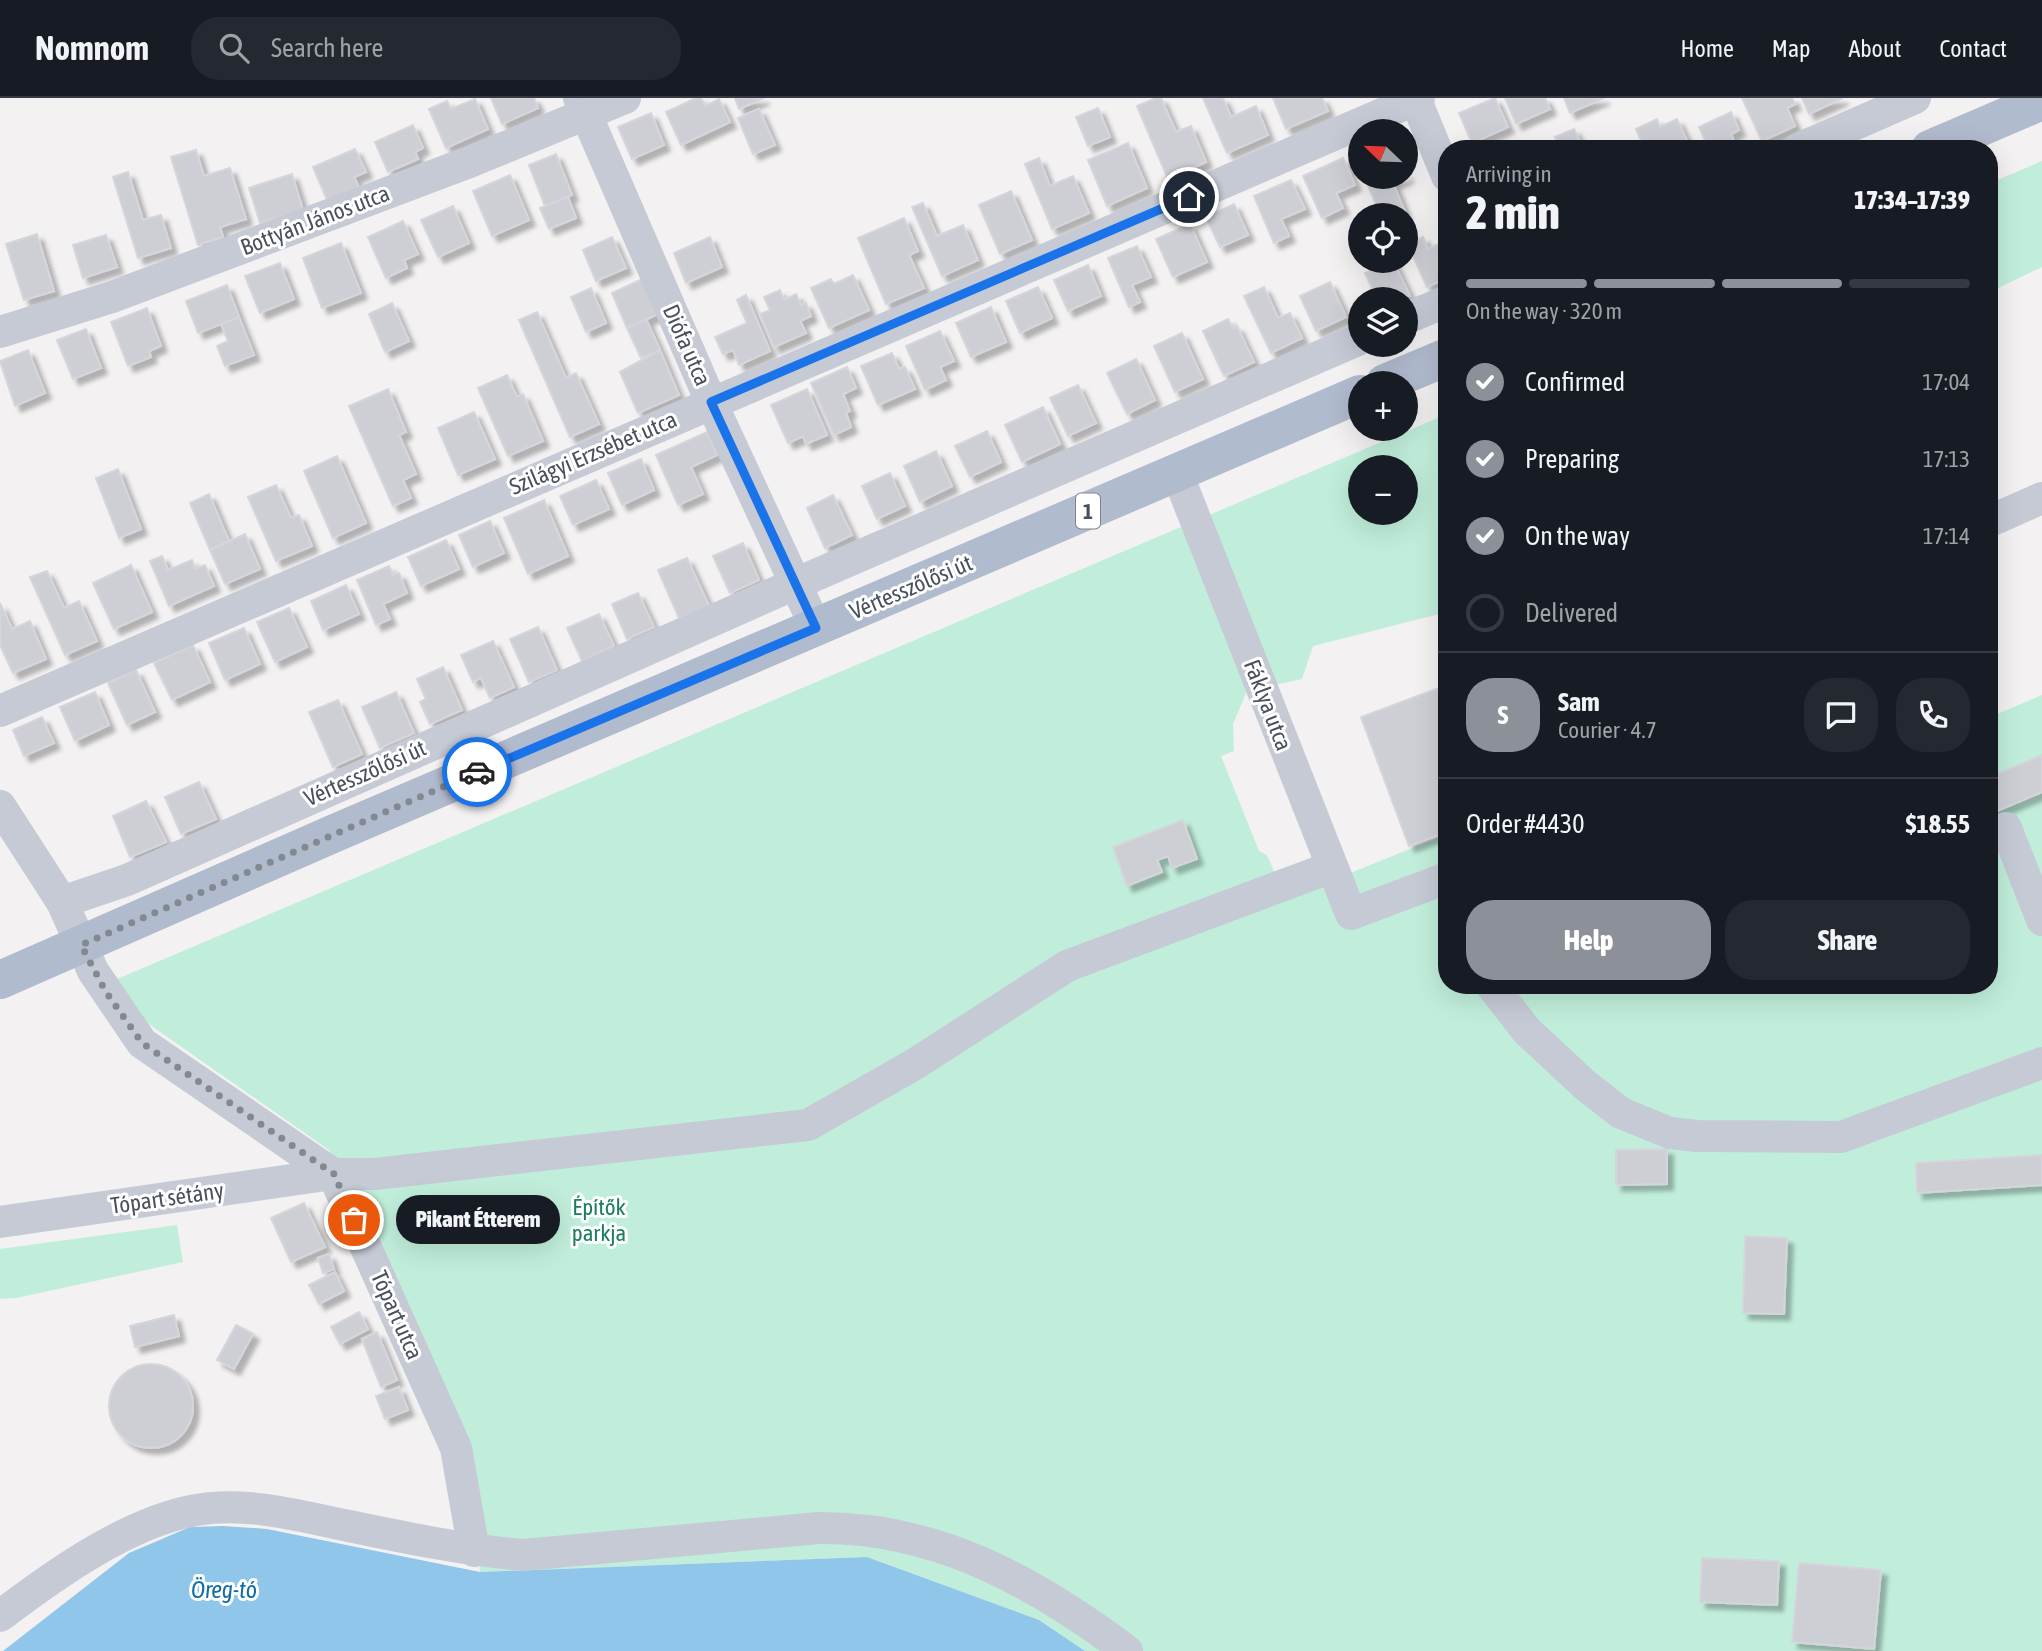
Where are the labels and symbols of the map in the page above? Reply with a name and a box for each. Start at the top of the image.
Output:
north arrow [1348,119,1418,189]
pin [1159,167,1219,227]
street label: Bottyán János utca [237,180,393,260]
street label: Diófa utca [658,300,716,390]
street label: Szilágyi Erzsébet utca [505,406,681,500]
road number: 1 [1076,494,1100,528]
street label: Vértesszőlősi út [846,550,976,624]
street label: Fáklya utca [1239,656,1297,754]
street label: Vértesszőlősi út [300,735,430,811]
courier [442,737,512,807]
street label: Tópart sétány [109,1177,225,1219]
pin [324,1190,384,1250]
park label: Építők parkja [572,1194,626,1246]
callout: Pikant Étterem [396,1196,560,1244]
street label: Tópart utca [366,1267,428,1363]
water label: Öreg-tó [191,1576,257,1603]

